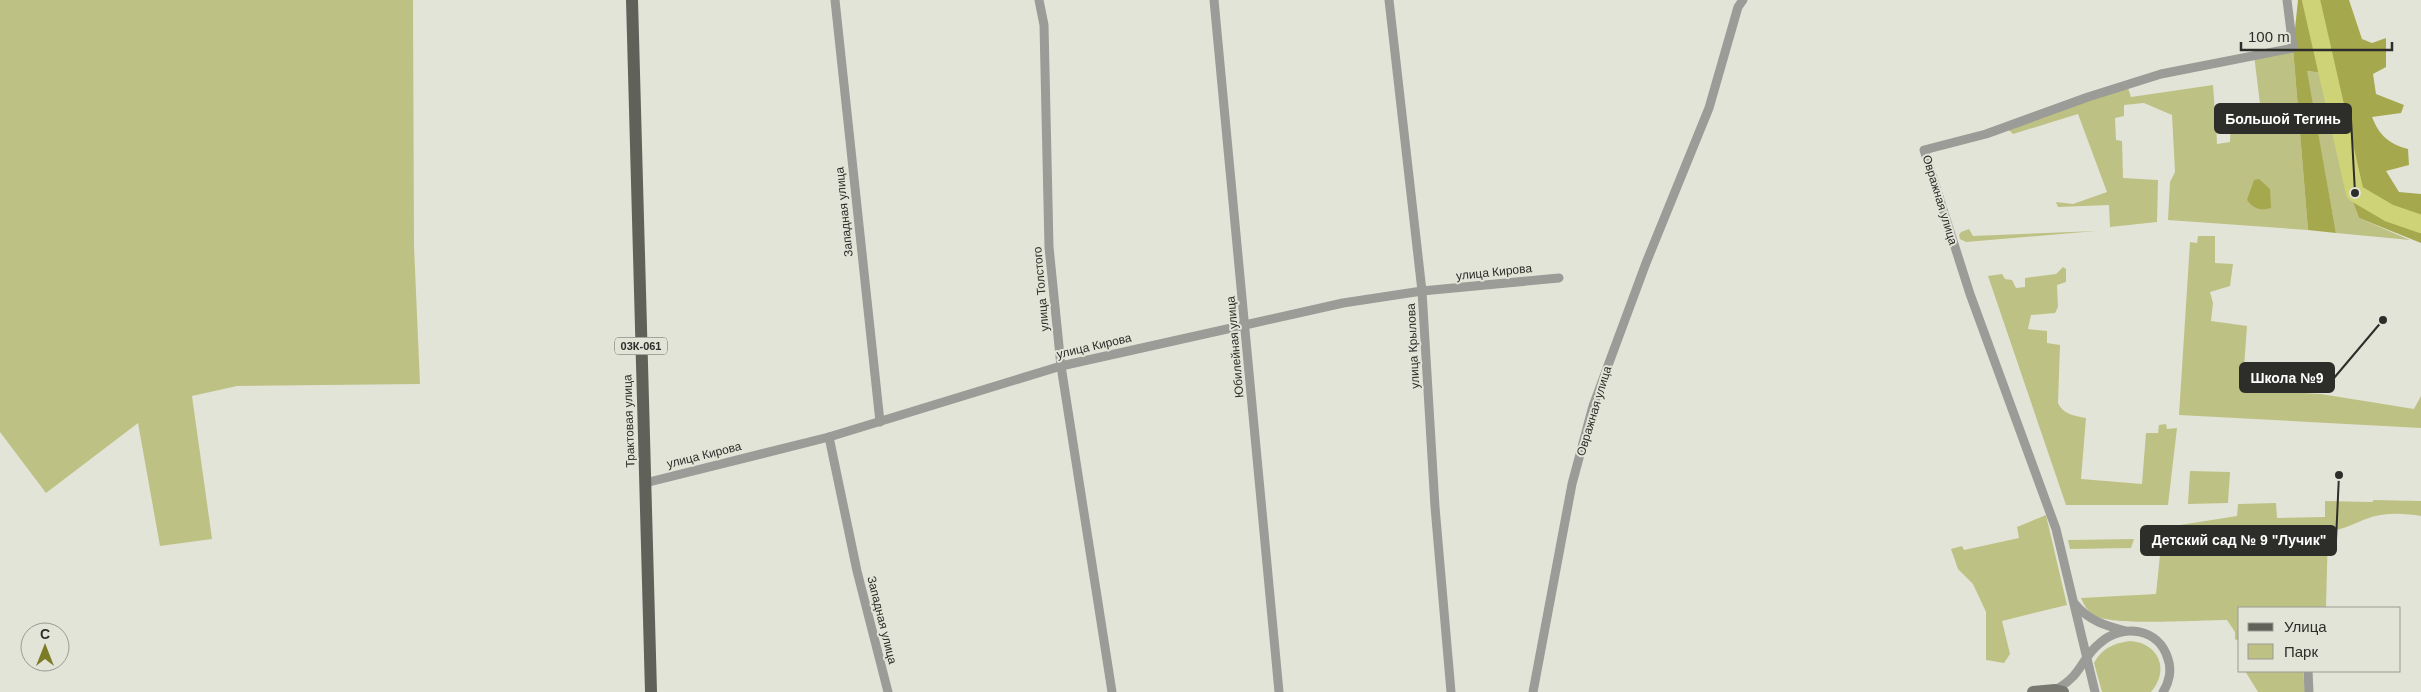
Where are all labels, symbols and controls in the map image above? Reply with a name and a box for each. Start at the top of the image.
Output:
scale bar [2241,20,2392,52]
text: 100 m [2248,28,2290,45]
callout: Большой Тегинь [2215,104,2351,133]
text: Большой Тегинь [2225,111,2341,127]
street label: Овражная улица [1920,153,1960,247]
street label: Западная улица [832,166,856,258]
street label: улица Толстого [1030,246,1052,332]
street label: улица Кирова [1455,261,1533,283]
street label: Юбилейная улица [1224,295,1246,399]
street label: улица Крылова [1404,303,1422,389]
street label: улица Кирова [1055,331,1133,361]
road number: 03К-061 [615,338,667,354]
callout: Школа №9 [2240,363,2334,392]
street label: Овражная улица [1574,364,1614,458]
text: Школа №9 [2250,370,2324,386]
street label: Трактовая улица [620,374,638,468]
street label: улица Кирова [665,439,743,471]
callout: Детский сад № 9 "Лучик" [2141,526,2336,555]
text: Детский сад № 9 "Лучик" [2152,532,2326,548]
street label: Западная улица [864,575,900,666]
legend [2238,607,2401,672]
text: Улица [2284,618,2327,635]
north arrow [20,622,70,672]
text: С [40,626,50,642]
text: Парк [2284,643,2318,660]

